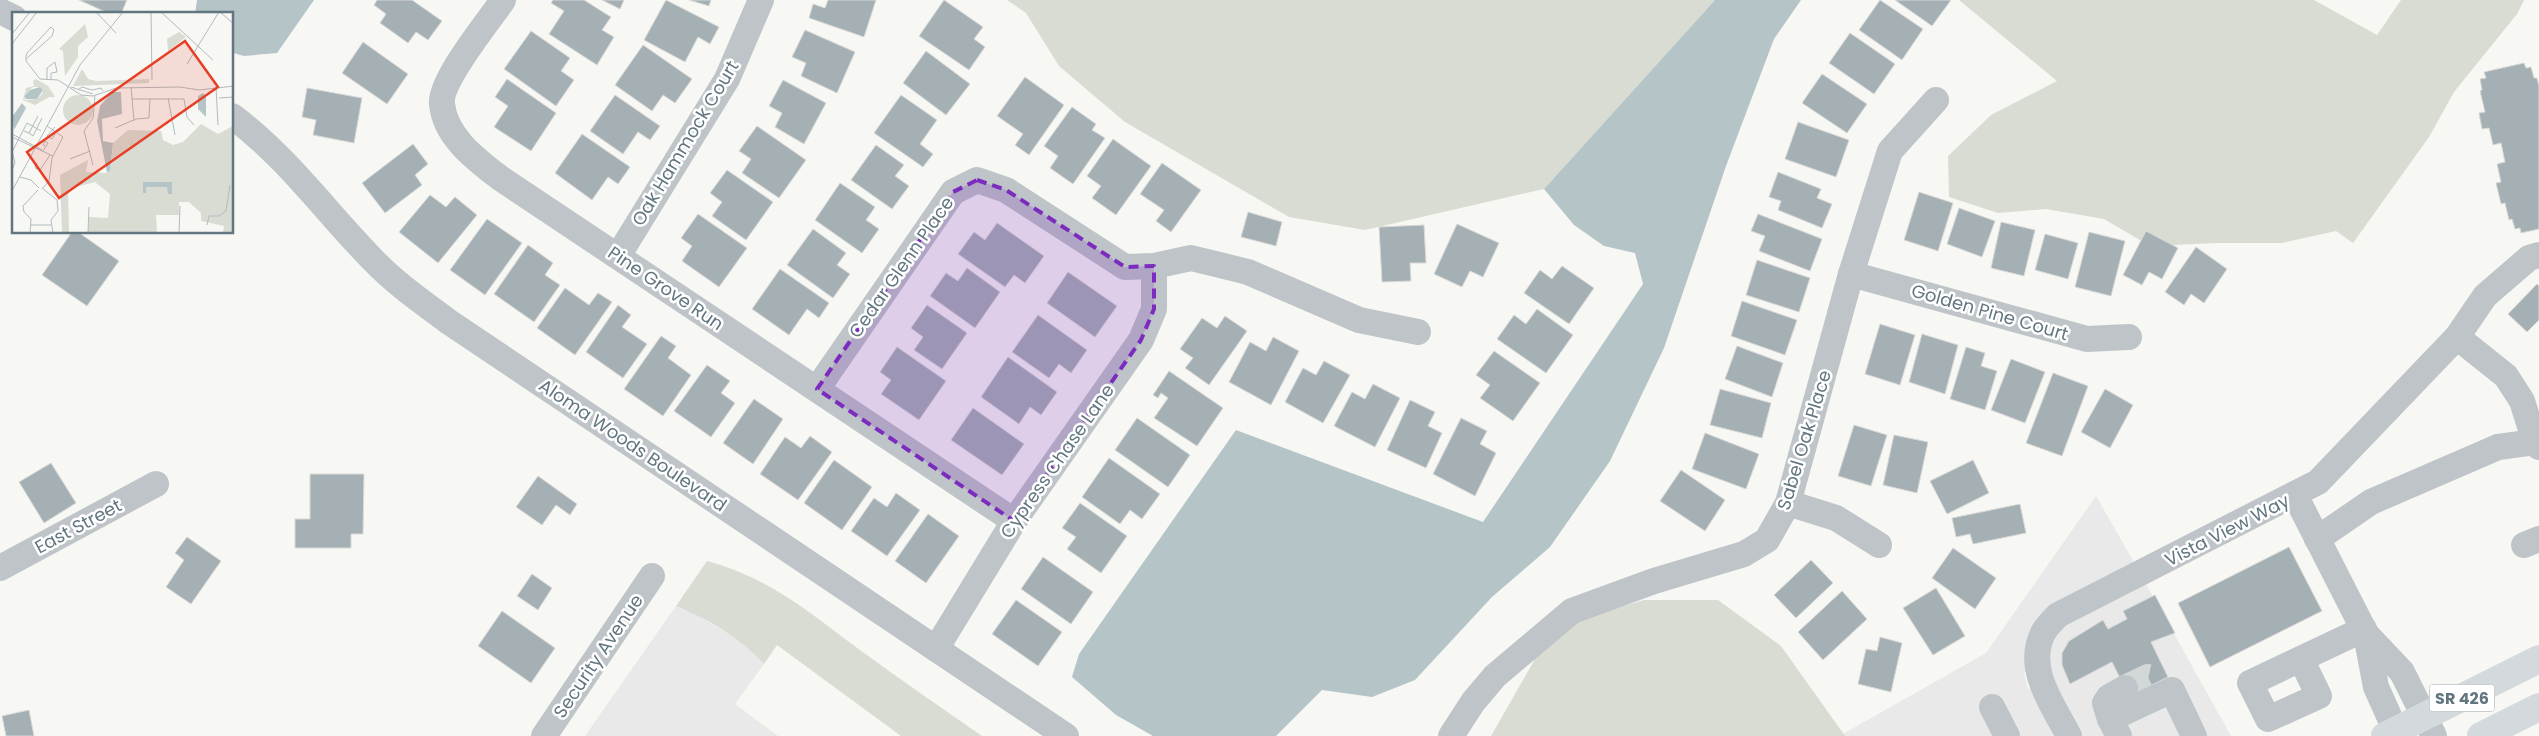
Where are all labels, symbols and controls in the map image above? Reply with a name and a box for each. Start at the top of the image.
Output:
inset map [12,12,234,234]
street label: Oak Hammock Court [626,56,744,230]
street label: Cedar Glenn Place [843,191,959,343]
street label: Pine Grove Run [603,240,729,336]
street label: Golden Pine Court [1909,278,2071,346]
street label: Sabel Oak Place [1771,367,1837,513]
street label: Aloma Woods Boulevard [534,373,732,517]
street label: Cypress Chase Lane [994,379,1120,543]
street label: Vista View Way [2160,488,2294,572]
street label: East Street [30,493,126,559]
street label: Security Avenue [547,589,649,723]
road number: SR 426 [2430,684,2494,711]

